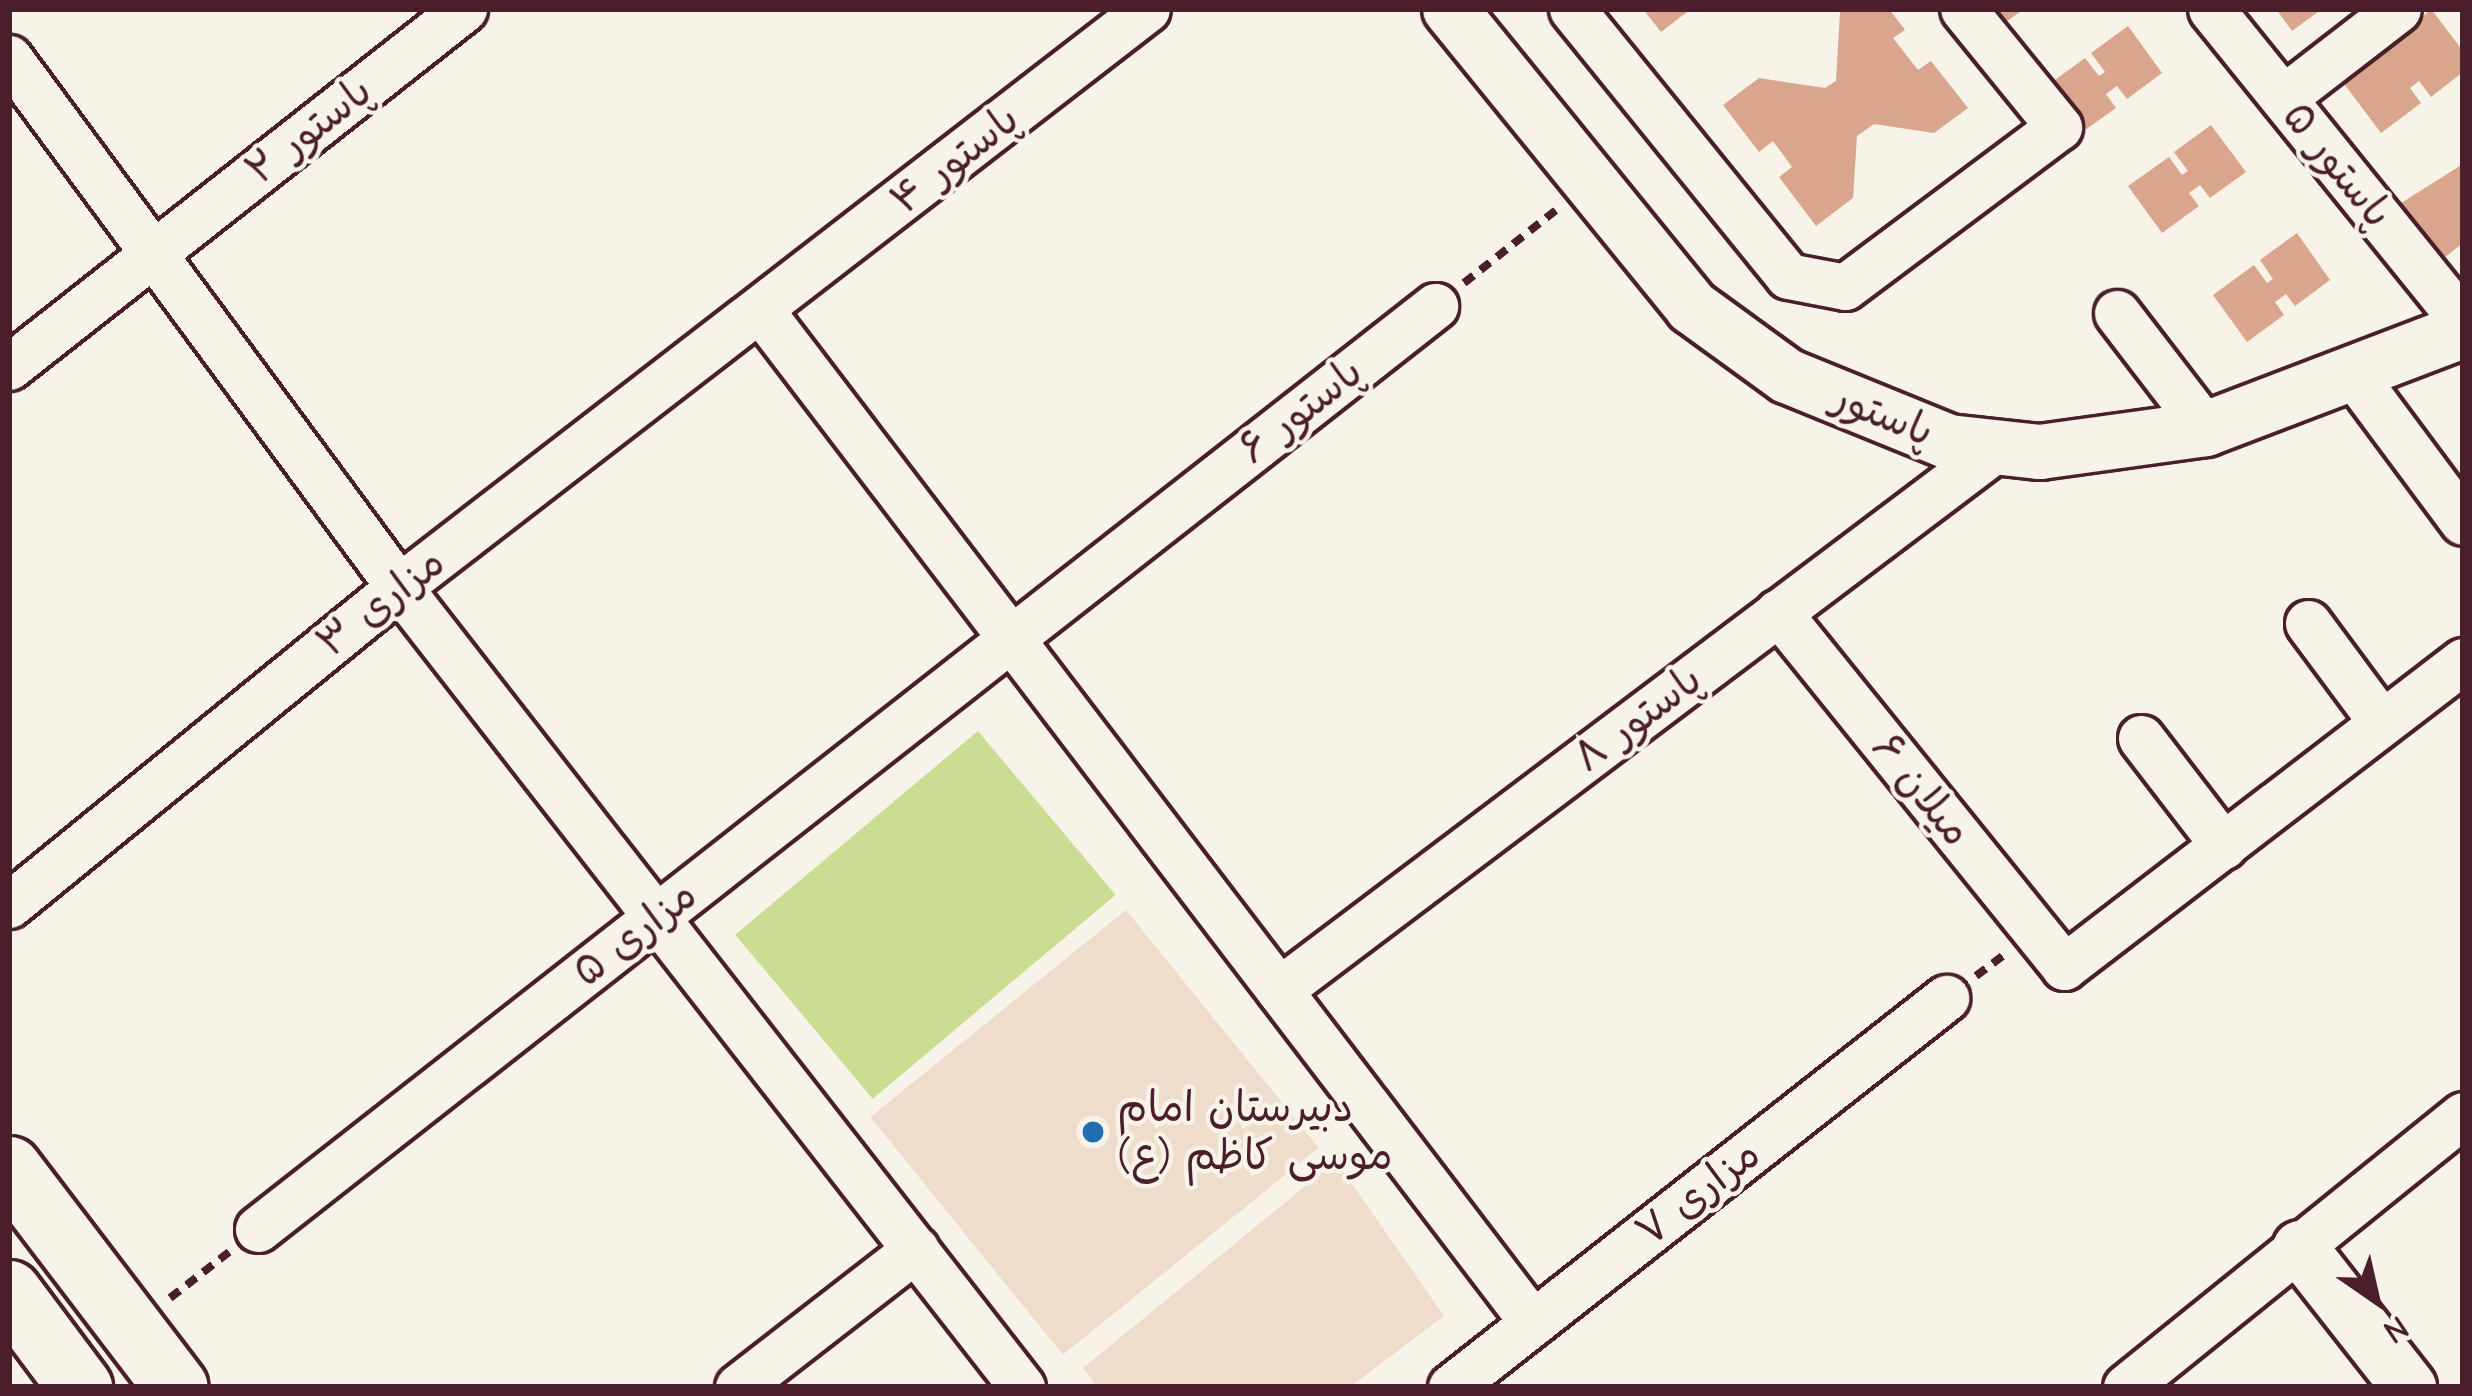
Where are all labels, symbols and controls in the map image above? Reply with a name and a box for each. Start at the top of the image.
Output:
street label: پاستور ۲ [236,66,382,196]
street label: پاستور ۵ [2271,92,2403,238]
street label: پاستور ۴ [881,94,1029,226]
street label: پاستور ۶ [1229,347,1373,475]
street label: پاستور [1825,372,1941,458]
street label: مزاری ۳ [307,537,455,669]
street label: پاستور ۸ [1564,655,1712,783]
street label: میلان ۶ [1860,724,1982,856]
street label: مزاری ۵ [563,870,707,998]
place label: دبیرستان امام موسی کاظم (ع) [1117,1083,1393,1182]
marker: دبیرستان امام موسی کاظم (ع) [1080,1119,1106,1145]
street label: مزاری ۷ [1626,1129,1770,1257]
north arrow [2316,1240,2436,1360]
text: N [2377,1308,2416,1352]

